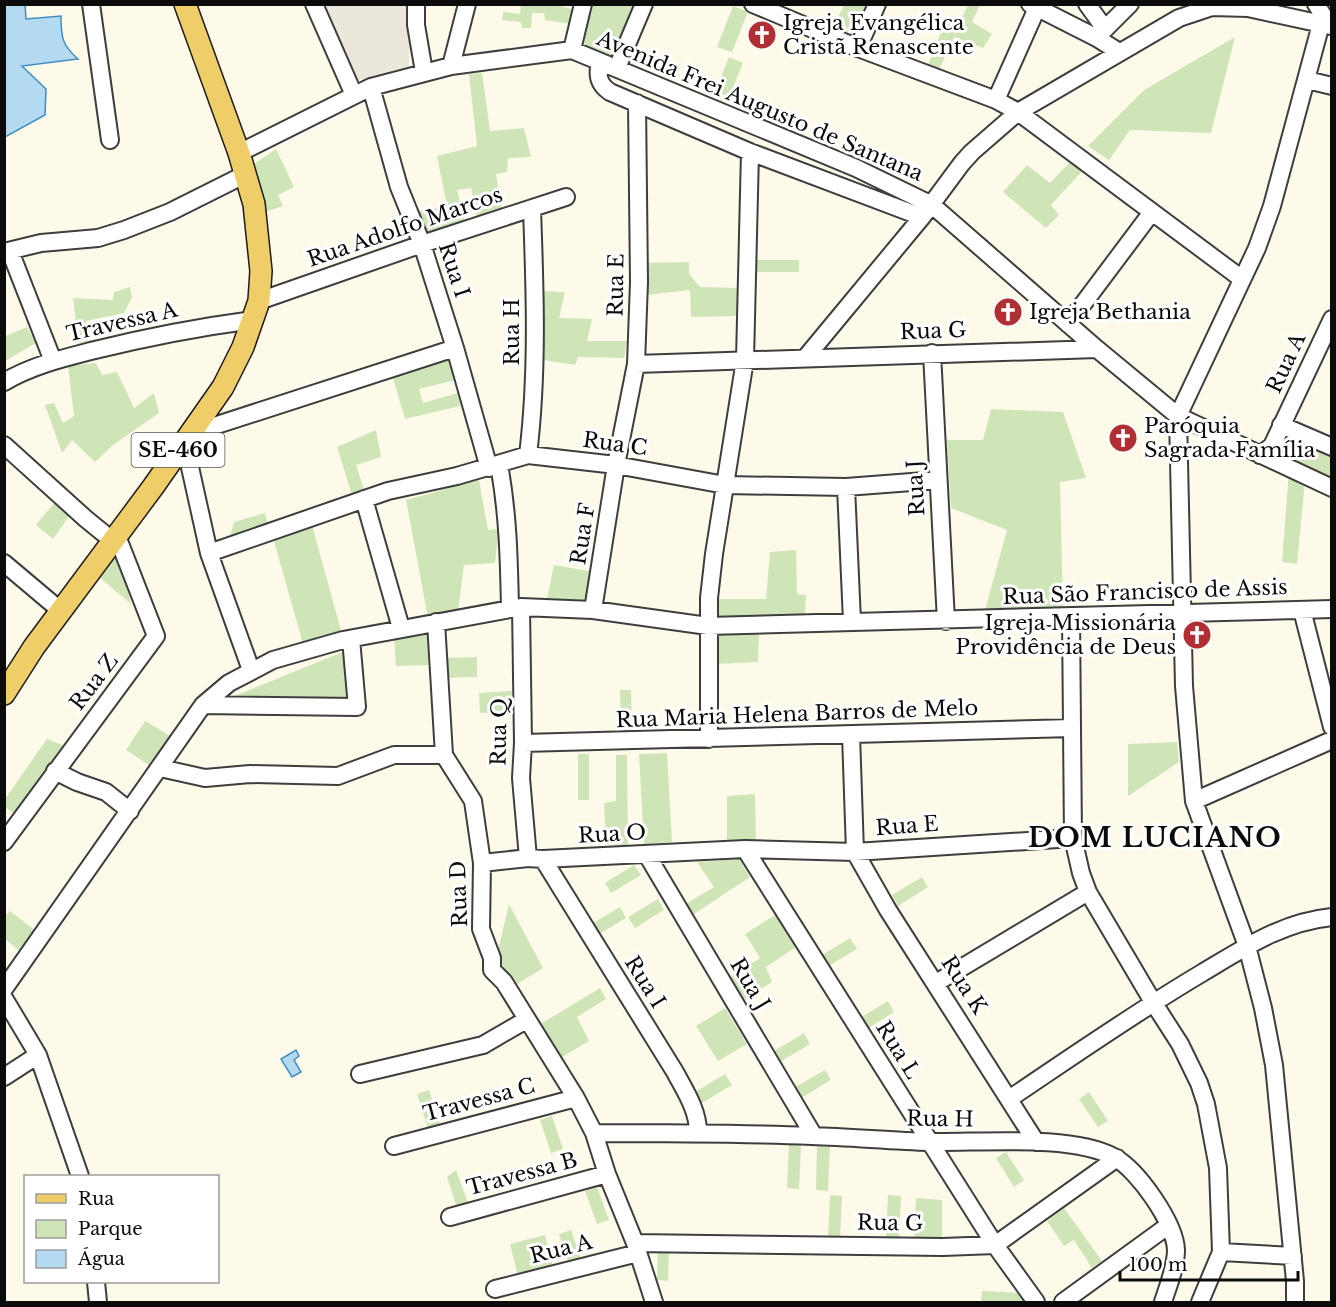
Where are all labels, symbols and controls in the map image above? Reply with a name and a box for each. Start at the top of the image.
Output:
place label: Igreja Evangélica Cristã Renascente [783,10,974,60]
church icon: Igreja Evangélica Cristã Renascente [746,19,778,51]
street label: Avenida Frei Augusto de Santana [592,25,927,187]
street label: Rua Adolfo Marcos [304,181,506,273]
street label: Rua I [433,239,475,301]
street label: Rua E [602,253,630,317]
street label: Travessa A [64,296,181,347]
church icon: Igreja Bethania [992,296,1024,328]
street label: Rua H [499,298,525,366]
place label: Igreja Bethania [1029,299,1191,325]
street label: Rua G [899,317,967,345]
street label: Rua A [1261,328,1312,397]
place label: Paróquia Sagrada Família [1144,413,1316,463]
church icon: Paróquia Sagrada Família [1107,422,1139,454]
street label: Rua C [581,427,649,461]
road number: SE-460 [132,433,225,467]
street label: Rua J [902,459,930,517]
street label: Rua F [565,501,601,567]
street label: Rua São Francisco de Assis [1002,574,1288,610]
place label: Igreja Missionária Providência de Deus [956,610,1176,660]
church icon: Igreja Missionária Providência de Deus [1181,619,1213,651]
street label: Rua Z [64,649,124,715]
street label: Rua Maria Helena Barros de Melo [615,695,979,733]
street label: Rua Q [485,698,513,766]
street label: Rua E [875,811,939,841]
street label: Rua O [577,819,647,849]
district label: DOM LUCIANO [1028,821,1282,854]
street label: Rua D [445,860,473,928]
street label: Rua I [619,951,671,1013]
street label: Rua K [936,951,993,1020]
street label: Rua J [724,953,776,1015]
street label: Rua L [870,1016,926,1084]
street label: Travessa C [420,1073,538,1127]
street label: Rua H [906,1105,974,1133]
street label: Travessa B [464,1147,580,1201]
legend [24,1175,219,1283]
text: Rua [78,1188,114,1210]
street label: Rua G [857,1209,923,1237]
text: Parque [78,1218,143,1240]
street label: Rua A [527,1229,596,1269]
scale bar [1120,1244,1298,1282]
text: Água [77,1247,125,1270]
text: 100 m [1129,1254,1187,1276]

